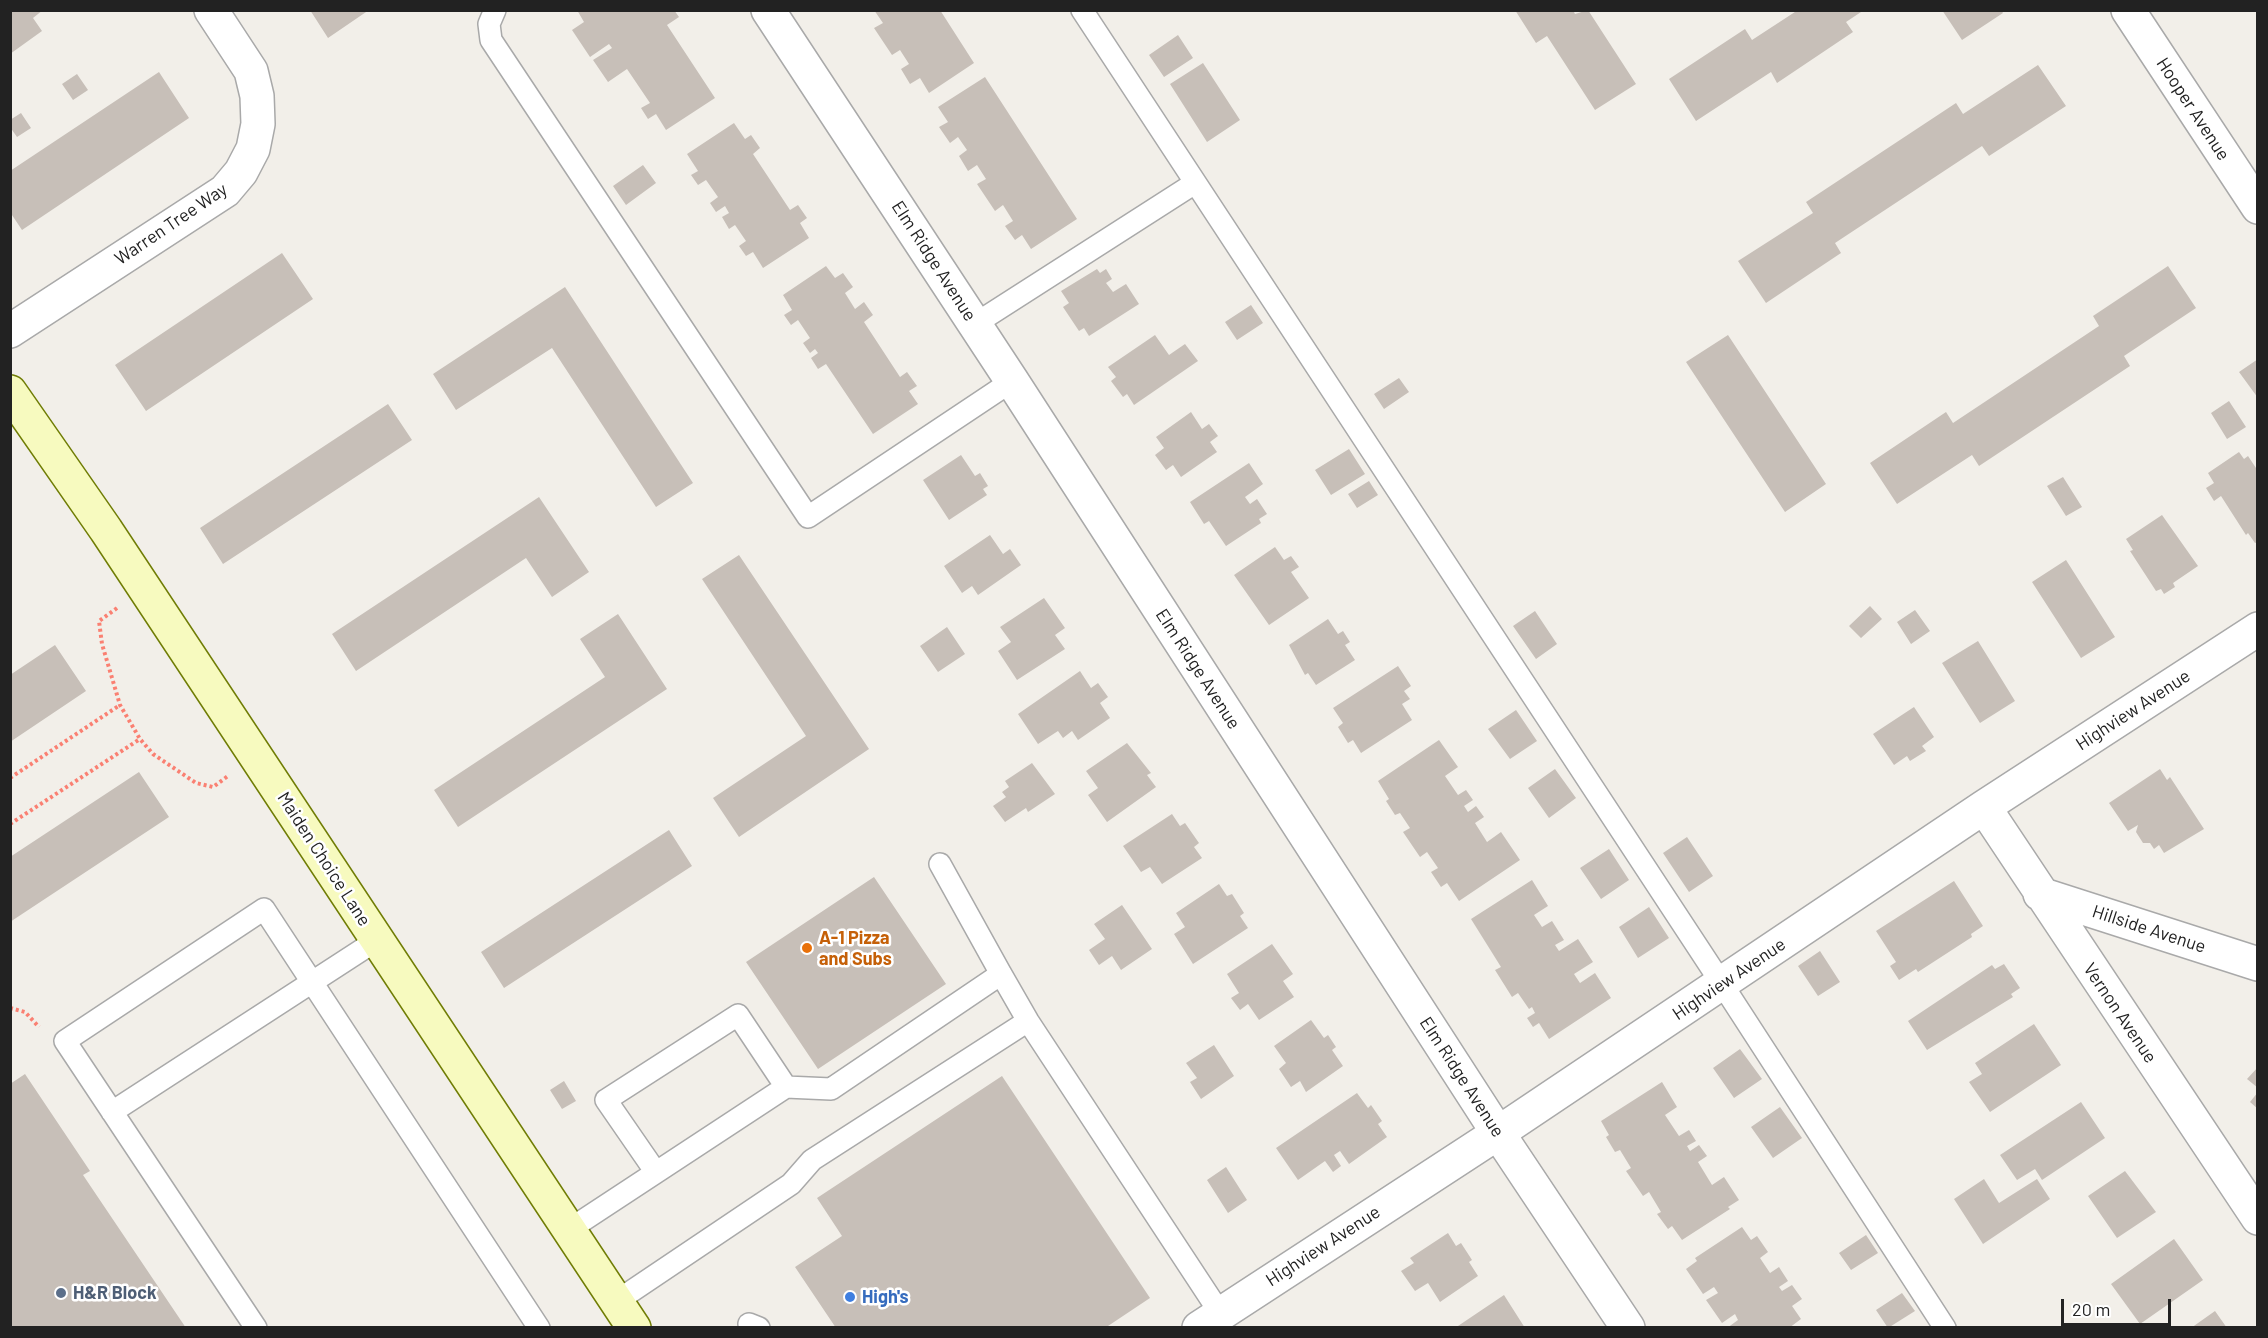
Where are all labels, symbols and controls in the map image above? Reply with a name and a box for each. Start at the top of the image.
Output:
street label: Hooper Avenue [2152,54,2234,164]
street label: Warren Tree Way [111,178,231,270]
street label: Elm Ridge Avenue [887,197,981,325]
street label: Elm Ridge Avenue [1151,605,1245,733]
street label: Highview Avenue [2072,665,2194,755]
street label: Maiden Choice Lane [273,788,375,930]
street label: Hillside Avenue [2089,900,2209,958]
place label: A-1 Pizza and Subs [819,927,892,970]
street label: Highview Avenue [1668,933,1790,1025]
marker: A-1 Pizza and Subs [800,941,814,955]
street label: Vernon Avenue [2079,959,2161,1067]
street label: Elm Ridge Avenue [1415,1013,1509,1141]
street label: Highview Avenue [1262,1201,1384,1291]
place label: H&R Block [73,1282,156,1304]
marker: H&R Block [54,1286,68,1300]
place label: High's [862,1286,909,1308]
scale bar [2064,1287,2174,1325]
marker: High's [843,1290,857,1304]
text: 20 m [2072,1298,2110,1320]

